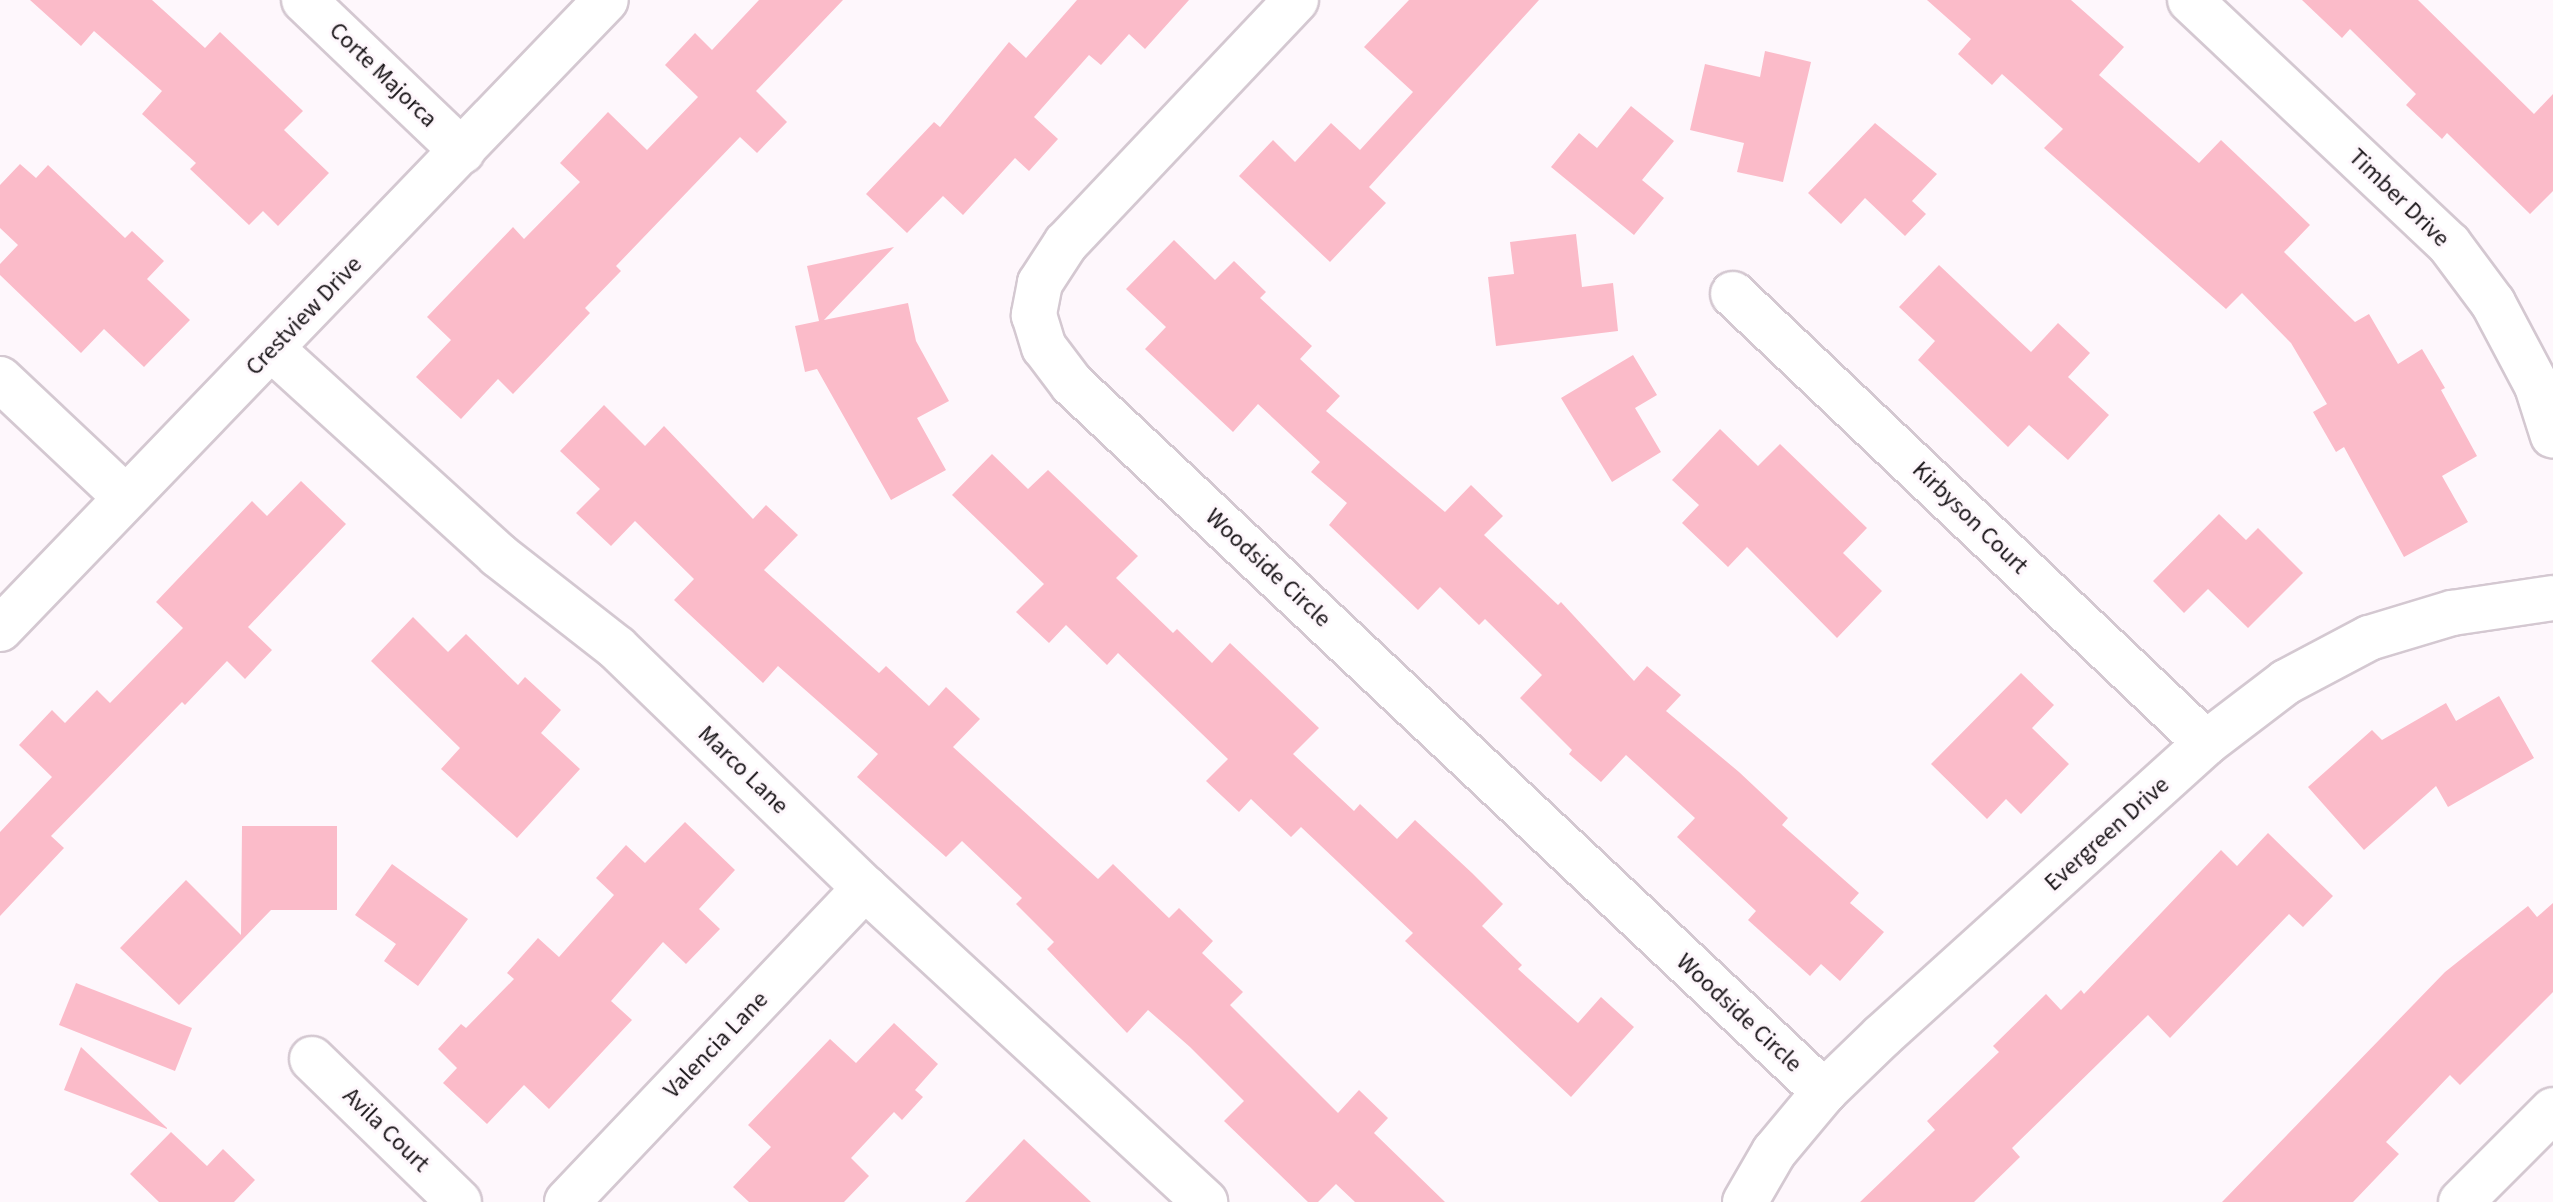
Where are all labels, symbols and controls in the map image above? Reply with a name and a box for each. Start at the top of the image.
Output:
street label: Corte Majorca [323,16,443,134]
street label: Timber Drive [2343,143,2455,253]
street label: Crestview Drive [240,250,368,382]
street label: Kirbyson Court [1906,456,2034,580]
street label: Woodside Circle [1199,503,1337,633]
street label: Marco Lane [692,720,794,820]
street label: Evergreen Drive [2039,771,2175,897]
street label: Woodside Circle [1670,948,1808,1078]
street label: Valencia Lane [658,986,774,1104]
street label: Avila Court [337,1082,435,1178]

